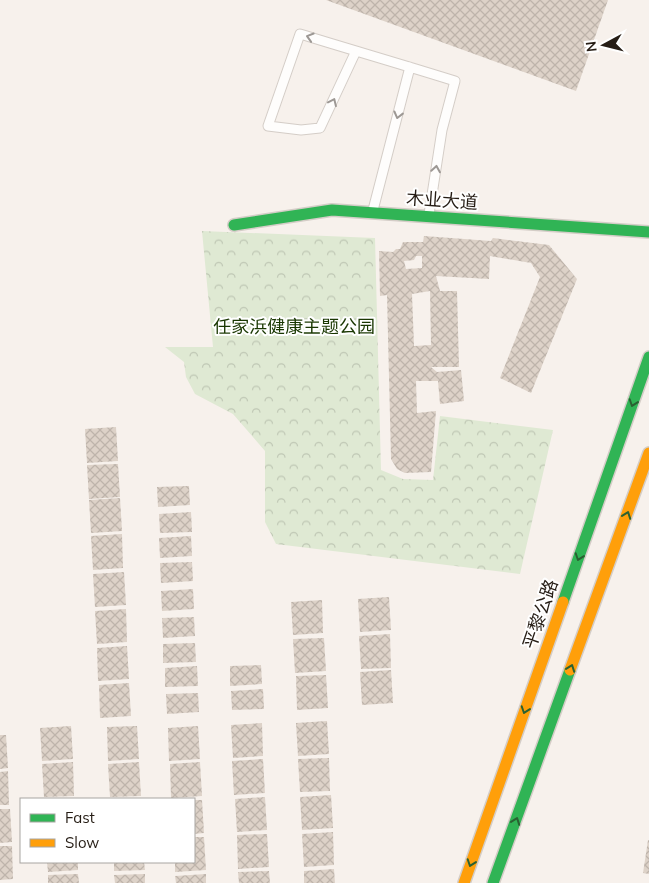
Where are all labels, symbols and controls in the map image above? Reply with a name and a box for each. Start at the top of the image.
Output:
north arrow [579,20,629,70]
one-way arrow [306,32,314,42]
text: N [582,40,601,53]
one-way arrow [326,98,337,107]
one-way arrow [393,110,403,118]
one-way arrow [430,164,441,172]
street label: 木业大道 [405,186,479,214]
park label: 任家浜健康主题公园 [213,315,375,338]
one-way arrow [629,399,639,407]
one-way arrow [621,511,631,520]
one-way arrow [575,552,585,560]
street label: 平黎公路 [517,576,563,652]
one-way arrow [565,664,575,673]
one-way arrow [521,705,531,714]
legend [20,798,195,863]
text: Fast [65,808,95,827]
one-way arrow [510,817,520,825]
text: Slow [65,833,99,852]
one-way arrow [467,859,477,867]

